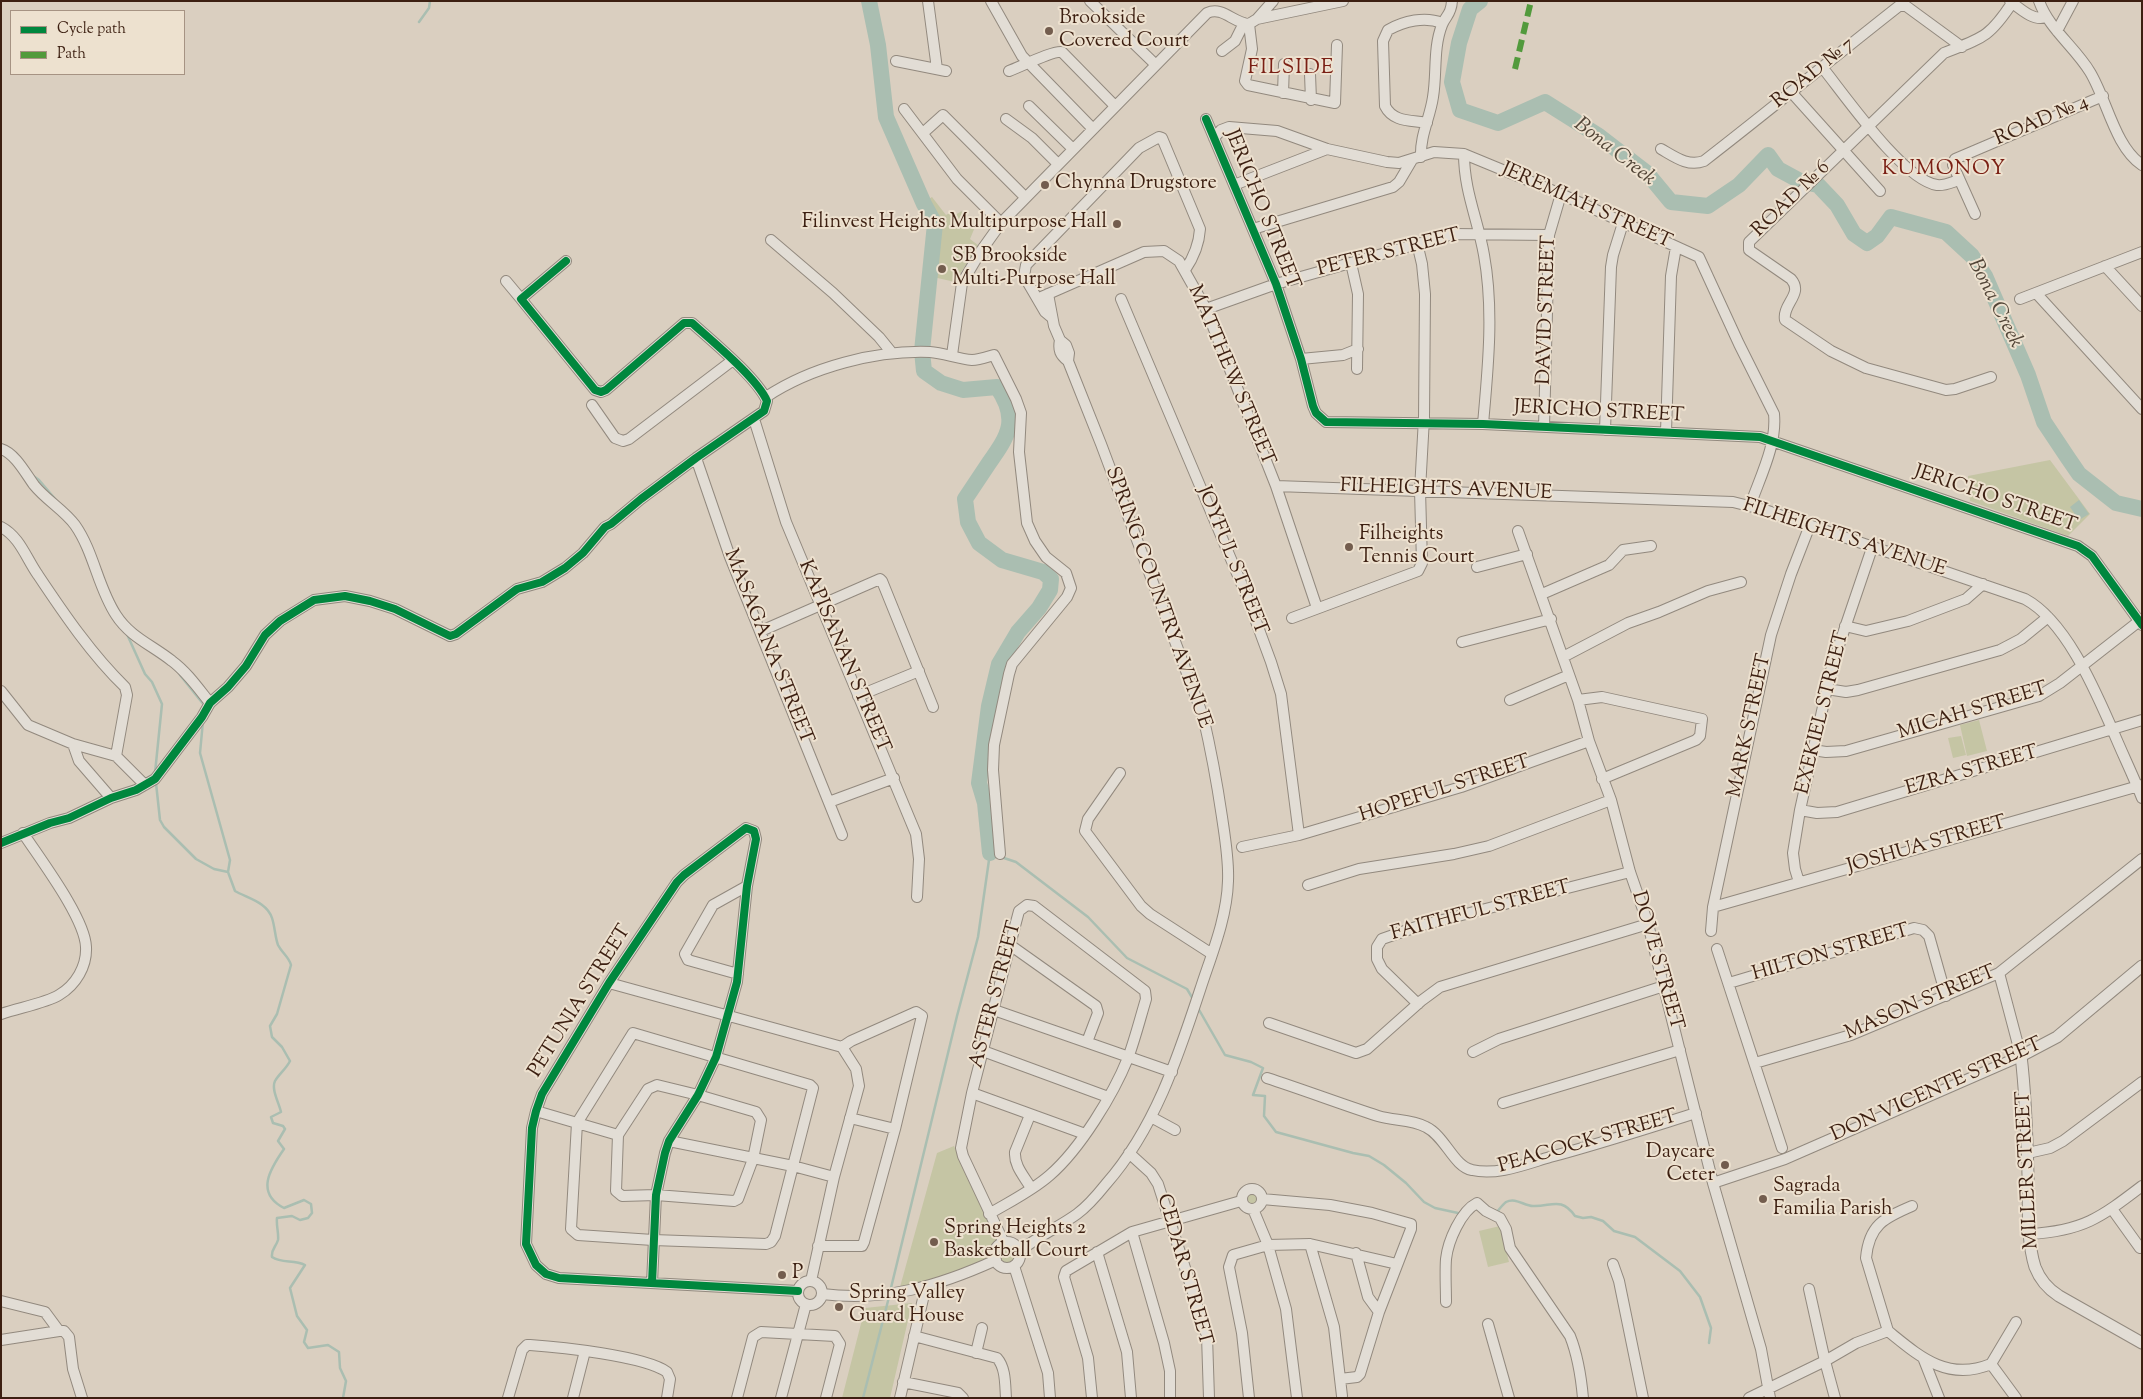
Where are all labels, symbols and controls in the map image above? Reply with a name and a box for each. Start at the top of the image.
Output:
place label: Brookside Covered Court [1059,8,1189,55]
legend [10,10,185,75]
text: Cycle path [57,19,126,40]
marker: Brookside Covered Court [1043,25,1055,37]
street label: ROAD № 7 [1768,33,1860,115]
text: Path [57,44,86,65]
district label: FILSIDE [1247,56,1335,82]
street label: ROAD № 4 [1991,91,2093,153]
water label: Bona Creek [1568,113,1660,193]
street label: JERICHO STREET [1218,126,1304,294]
street label: ROAD № 6 [1748,157,1836,243]
district label: KUMONOY [1881,157,2007,183]
street label: JEREMIAH STREET [1497,159,1675,255]
place label: Chynna Drugstore [1055,173,1217,197]
marker: Chynna Drugstore [1039,179,1051,191]
place label: Filinvest Heights Multipurpose Hall [802,212,1107,236]
marker: Filinvest Heights Multipurpose Hall [1111,218,1123,230]
street label: PETER STREET [1315,225,1463,283]
street label: DAVID STREET [1533,235,1563,385]
place label: SB Brookside Multi-Purpose Hall [952,246,1116,293]
water label: Bona Creek [1961,255,2027,353]
marker: SB Brookside Multi-Purpose Hall [936,263,948,275]
street label: MATTHEW STREET [1181,282,1279,470]
street label: JERICHO STREET [1513,397,1685,429]
street label: JERICHO STREET [1910,461,2080,539]
street label: SPRING COUNTRY AVENUE [1098,464,1216,732]
street label: FILHEIGHTS AVENUE [1339,475,1553,507]
street label: JOYFUL STREET [1190,483,1272,639]
street label: FILHEIGHTS AVENUE [1739,495,1949,583]
place label: Filheights Tennis Court [1359,524,1474,571]
marker: Filheights Tennis Court [1343,541,1355,553]
street label: MASAGANA STREET [717,546,817,748]
street label: KAPISANAN STREET [792,557,894,757]
street label: EXEKIEL STREET [1792,629,1856,797]
street label: MARK STREET [1724,652,1778,800]
street label: MICAH STREET [1895,678,2051,746]
street label: EZRA STREET [1903,742,2041,802]
street label: HOPEFUL STREET [1356,751,1534,829]
street label: JOSHUA STREET [1844,812,2010,880]
street label: FAITHFUL STREET [1389,876,1573,948]
street label: DOVE STREET [1625,889,1687,1033]
street label: ASTER STREET [966,919,1028,1071]
street label: HILTON STREET [1750,920,1912,988]
street label: PETUNIA STREET [524,921,638,1083]
street label: MASON STREET [1842,961,2000,1047]
street label: DON VICENTE STREET [1828,1034,2046,1148]
street label: MILLER STREET [2013,1090,2045,1250]
street label: PEACOCK STREET [1496,1106,1680,1180]
place label: Daycare Ceter [1646,1142,1715,1189]
marker: Daycare Ceter [1719,1159,1731,1171]
place label: Sagrada Familia Parish [1773,1176,1893,1223]
street label: CEDAR STREET [1150,1191,1216,1349]
marker: Sagrada Familia Parish [1757,1193,1769,1205]
place label: Spring Heights 2 Basketball Court [944,1218,1088,1265]
marker: Spring Heights 2 Basketball Court [928,1236,940,1248]
place label: P [792,1263,803,1287]
marker: P [776,1269,788,1281]
place label: Spring Valley Guard House [849,1283,965,1330]
marker: Spring Valley Guard House [833,1301,845,1313]

